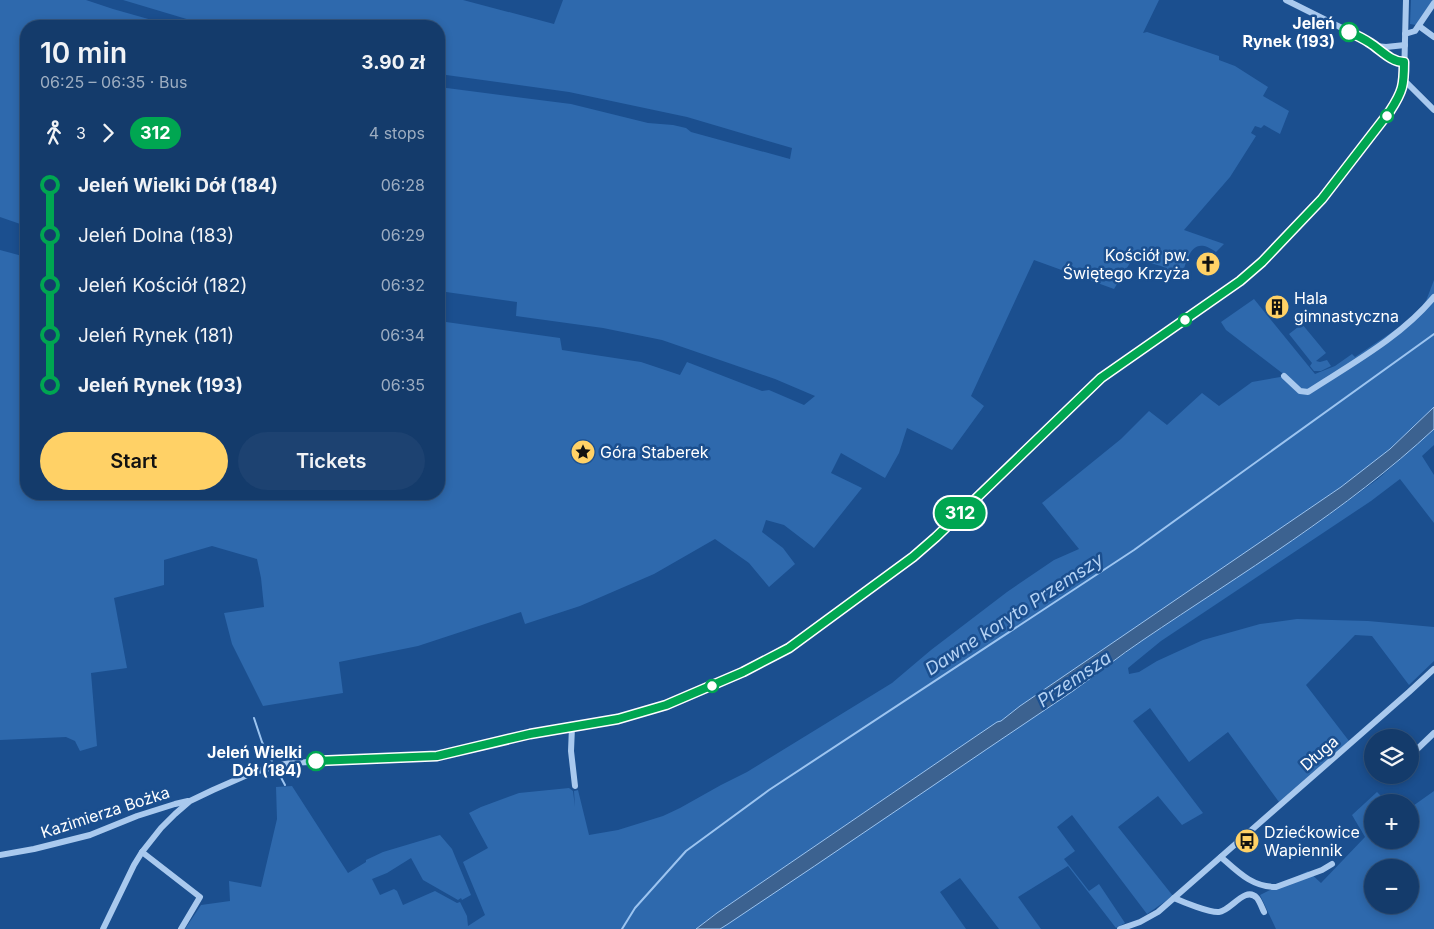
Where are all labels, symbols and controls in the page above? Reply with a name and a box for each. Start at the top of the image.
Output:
place label: Jeleń Rynek (193) [1243,13,1335,51]
marker: Jeleń Rynek (193) [1339,22,1359,42]
text: 10 min [40,36,127,70]
text: 3.90 zł [361,51,425,74]
text: 06:25 – 06:35 · Bus [40,72,187,92]
unlabelled marker [1380,109,1394,123]
icon: walk [40,119,68,147]
icon: forward [94,119,122,147]
text: 312 [140,122,171,143]
text: 3 [76,123,86,143]
text: 4 stops [369,123,425,143]
text: Jeleń Wielki Dół (184) [78,174,278,197]
text: 06:28 [381,175,425,195]
text: Jeleń Dolna (183) [78,224,234,247]
text: 06:29 [381,225,425,245]
place label: Kościół pw. Świętego Krzyża [1063,245,1190,283]
church icon: Kościół pw. Świętego Krzyża [1195,251,1221,277]
text: Jeleń Kościół (182) [78,274,247,297]
text: 06:32 [381,275,425,295]
place label: Hala gimnastyczna [1294,288,1399,326]
building icon: Hala gimnastyczna [1264,294,1290,320]
unlabelled marker [1178,313,1192,327]
text: Jeleń Rynek (181) [78,324,234,347]
text: 06:34 [380,325,425,345]
text: Jeleń Rynek (193) [78,374,243,397]
text: 06:35 [381,375,425,395]
button: Start [40,432,228,490]
button: Tickets [238,432,425,490]
place icon: Góra Staberek [570,439,596,465]
place label: Góra Staberek [600,442,709,462]
line badge: 312 [931,497,989,529]
text: 312 [945,502,975,523]
water label: Dawne koryto Przemszy [921,548,1108,679]
water label: Przemsza [1033,647,1115,711]
unlabelled marker [705,679,719,693]
map controls [1364,729,1419,914]
button: layers [1364,729,1419,784]
street label: Długa [1296,731,1342,775]
place label: Jeleń Wielki Dół (184) [207,742,302,780]
marker: Jeleń Wielki Dół (184) [306,751,326,771]
street label: Kazimierza Bożka [38,782,172,842]
button: + [1364,794,1419,849]
place label: Dziećkowice Wapiennik [1264,822,1360,860]
bus stop icon: Dziećkowice Wapiennik [1234,828,1260,854]
button: − [1364,859,1419,914]

